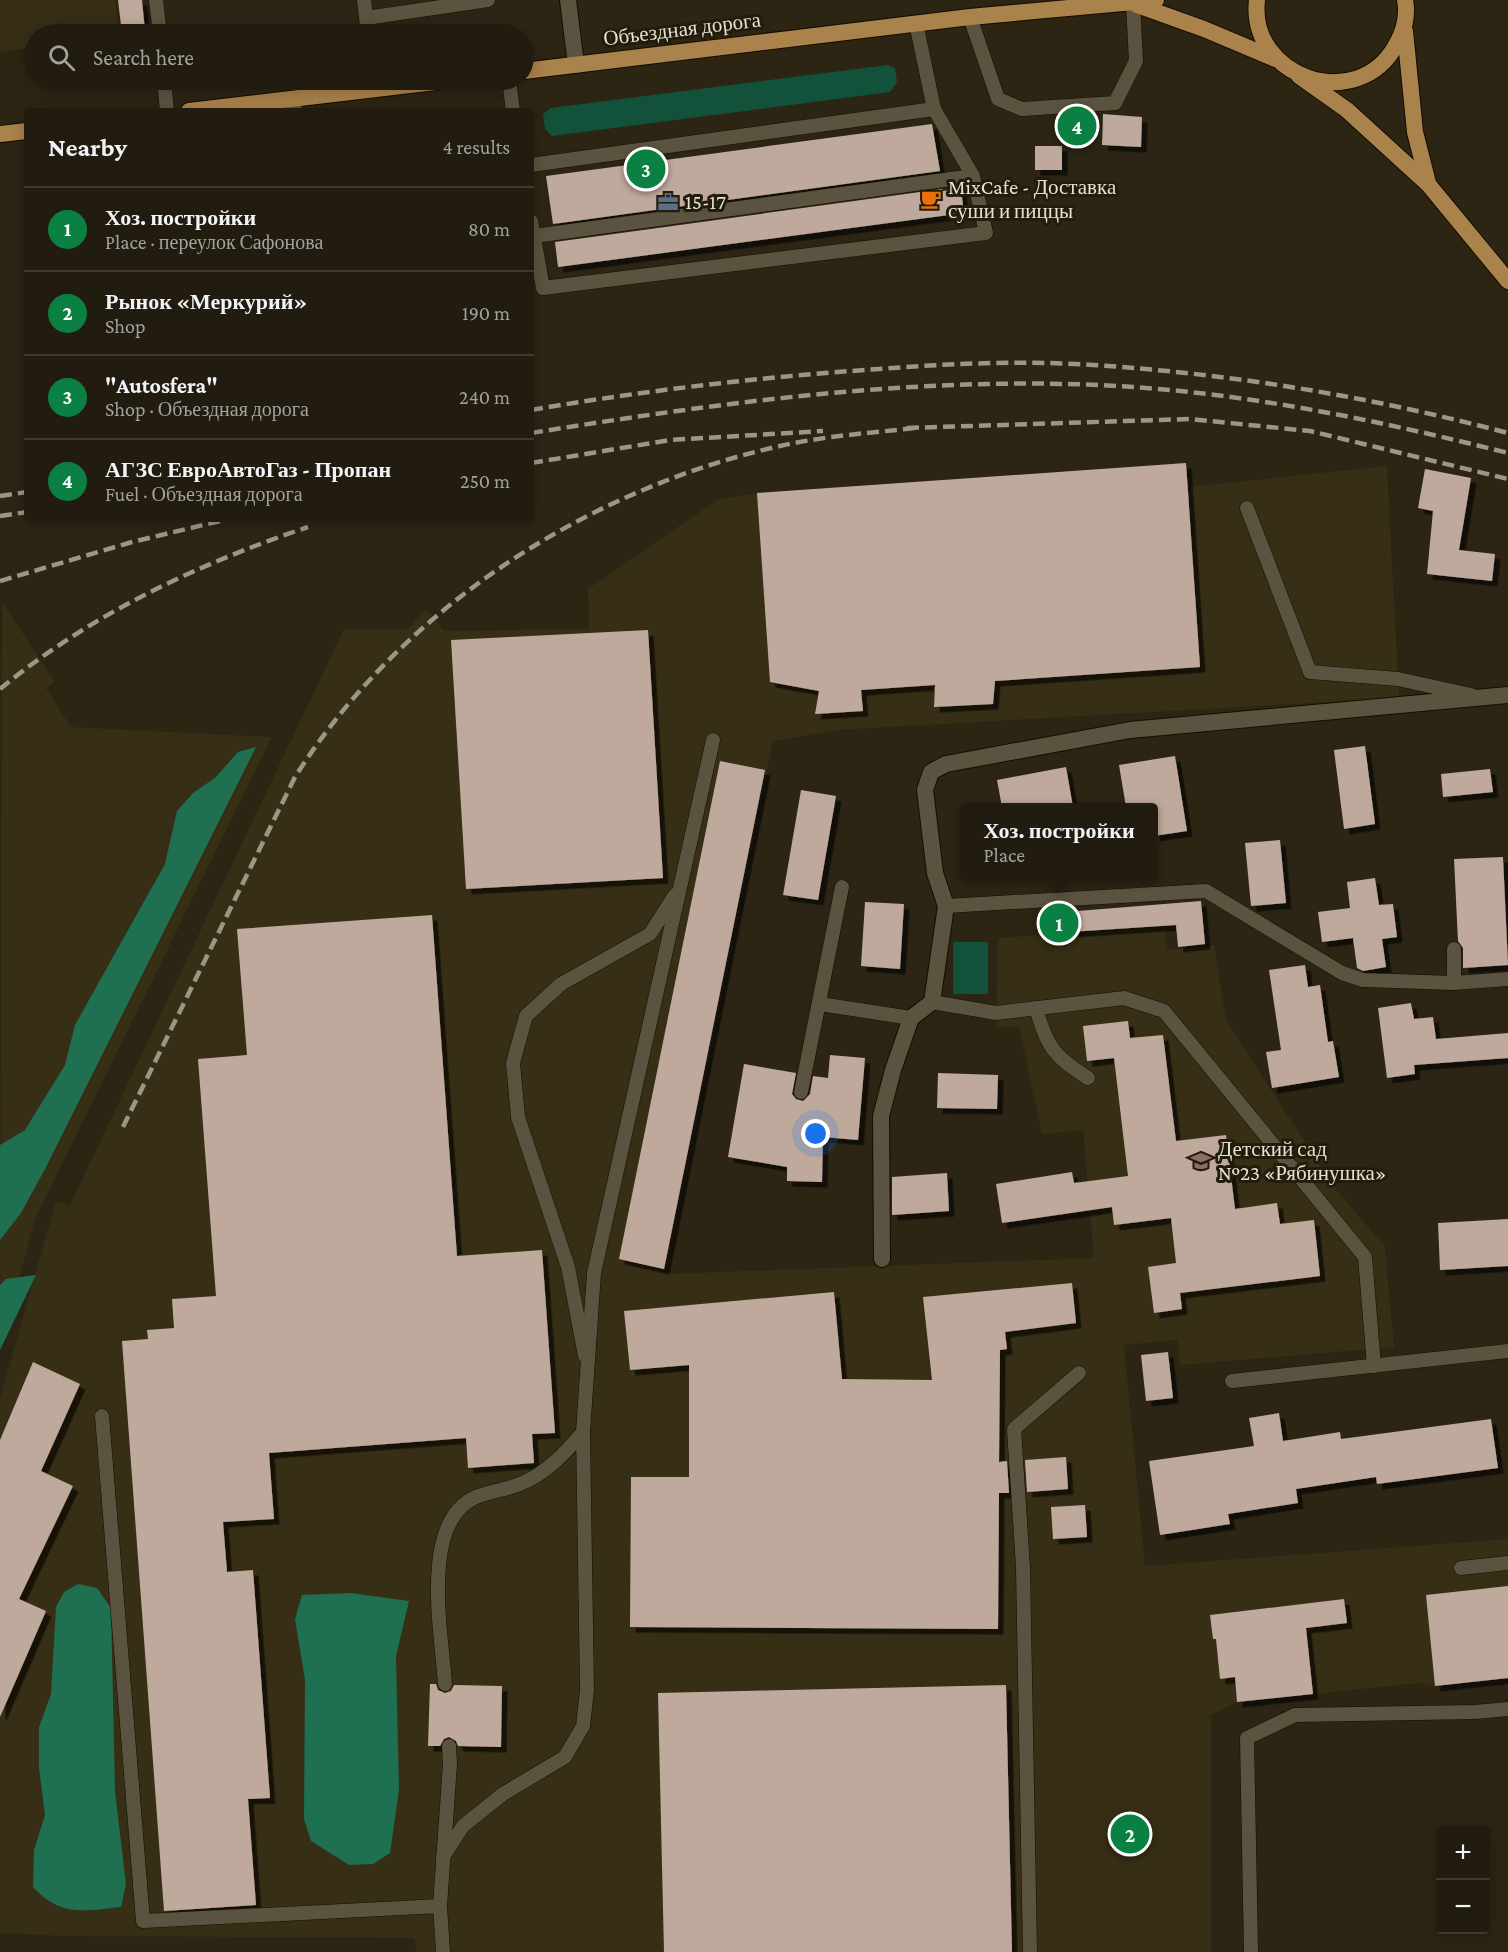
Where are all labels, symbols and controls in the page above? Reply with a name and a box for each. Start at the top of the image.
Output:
street label: Объездная дорога [602,7,763,51]
search box [24,24,534,90]
icon: search [45,41,78,74]
text: Search here [93,45,194,70]
pin: 4 [1058,104,1096,148]
text: Nearby [48,133,127,162]
text: 4 results [443,136,510,158]
pin: 3 [626,146,666,192]
place label: MixCafe - Доставка суши и пиццы [948,175,1117,223]
cafe icon: MixCafe - Доставка суши и пиццы [919,187,943,211]
office icon: 15-17 [656,190,680,214]
place label: 15-17 [685,190,726,214]
text: Хоз. постройки [105,205,256,230]
text: 1 [64,218,71,240]
text: 80 m [468,218,510,240]
text: Place · переулок Сафонова [105,231,323,253]
text: Рынок «Меркурий» [105,289,307,314]
text: 2 [62,302,73,324]
text: 190 m [462,302,510,324]
text: Shop [105,315,146,337]
text: "Autosfera" [105,373,218,398]
text: 3 [63,386,72,408]
text: 240 m [459,386,510,408]
text: Shop · Объездная дорога [105,398,309,420]
text: АГЗС ЕвроАвтоГаз - Пропан [105,457,391,482]
text: 4 [62,470,73,492]
text: 250 m [460,470,510,492]
text: Fuel · Объездная дорога [105,483,303,505]
popup [960,803,1158,881]
text: Хоз. постройки [983,818,1135,843]
text: Place [983,844,1025,866]
pin: 1 [1040,900,1078,946]
your location [801,1119,830,1148]
place label: Детский сад №23 «Рябинушка» [1218,1137,1386,1185]
school or university icon: Детский сад №23 «Рябинушка» [1189,1149,1213,1173]
pin: 2 [1110,1812,1150,1856]
map controls [1436,1826,1490,1934]
button: + [1436,1826,1490,1880]
button: − [1436,1880,1490,1934]

